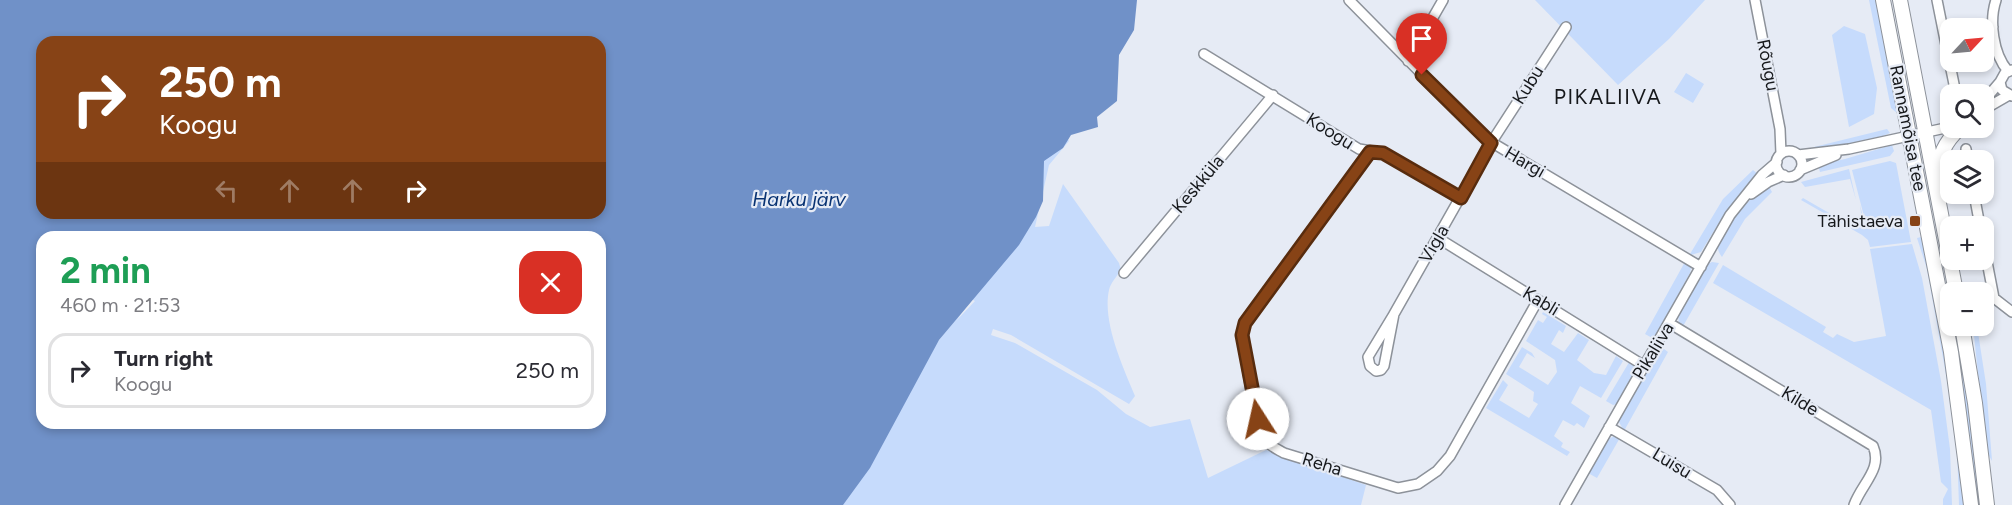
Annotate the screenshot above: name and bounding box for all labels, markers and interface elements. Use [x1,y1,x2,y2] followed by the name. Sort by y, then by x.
[1396,13,1447,75] pin
[1940,18,1994,72] north arrow
[1940,18,1994,336] map controls
[1405,22,1438,55] icon: arrive
[1752,37,1784,93] street label: Rõugu
[159,57,282,108] text: 250 m
[60,60,138,138] icon: right
[1508,62,1548,108] street label: Kubu
[1885,63,1931,193] street label: Rannamõisa tee
[1554,84,1662,109] district label: PIKALIIVA
[1940,84,1994,138] button: search
[159,108,237,141] text: Koogu
[1302,108,1358,154] street label: Koogu
[1501,142,1549,182] street label: Hargi
[1167,150,1229,218] street label: Keskküla
[1940,150,1994,204] button: layers
[210,174,243,207] icon: left
[273,174,306,207] icon: ahead
[336,174,369,207] icon: ahead
[399,174,432,207] icon: right
[752,187,847,211] water label: Harku järv
[1817,210,1903,232] place label: Tähistaeva
[1908,214,1922,228] marker: Tähistaeva
[1940,216,1994,270] button: +
[1414,221,1454,267] street label: Vigla
[60,249,151,292] text: 2 min
[519,251,582,314] button: close
[1519,282,1563,320] street label: Kabli
[1940,282,1994,336] button: −
[60,293,180,317] text: 460 m · 21:53
[1627,318,1679,384] street label: Pikaliiva
[114,345,213,372] text: Turn right
[63,354,96,387] icon: right
[516,357,579,384] text: 250 m
[114,372,172,396] text: Koogu
[1777,381,1823,421] street label: Kilde
[1226,387,1290,451] position arrow
[1648,443,1696,483] street label: Luisu
[1300,448,1344,480] street label: Reha

